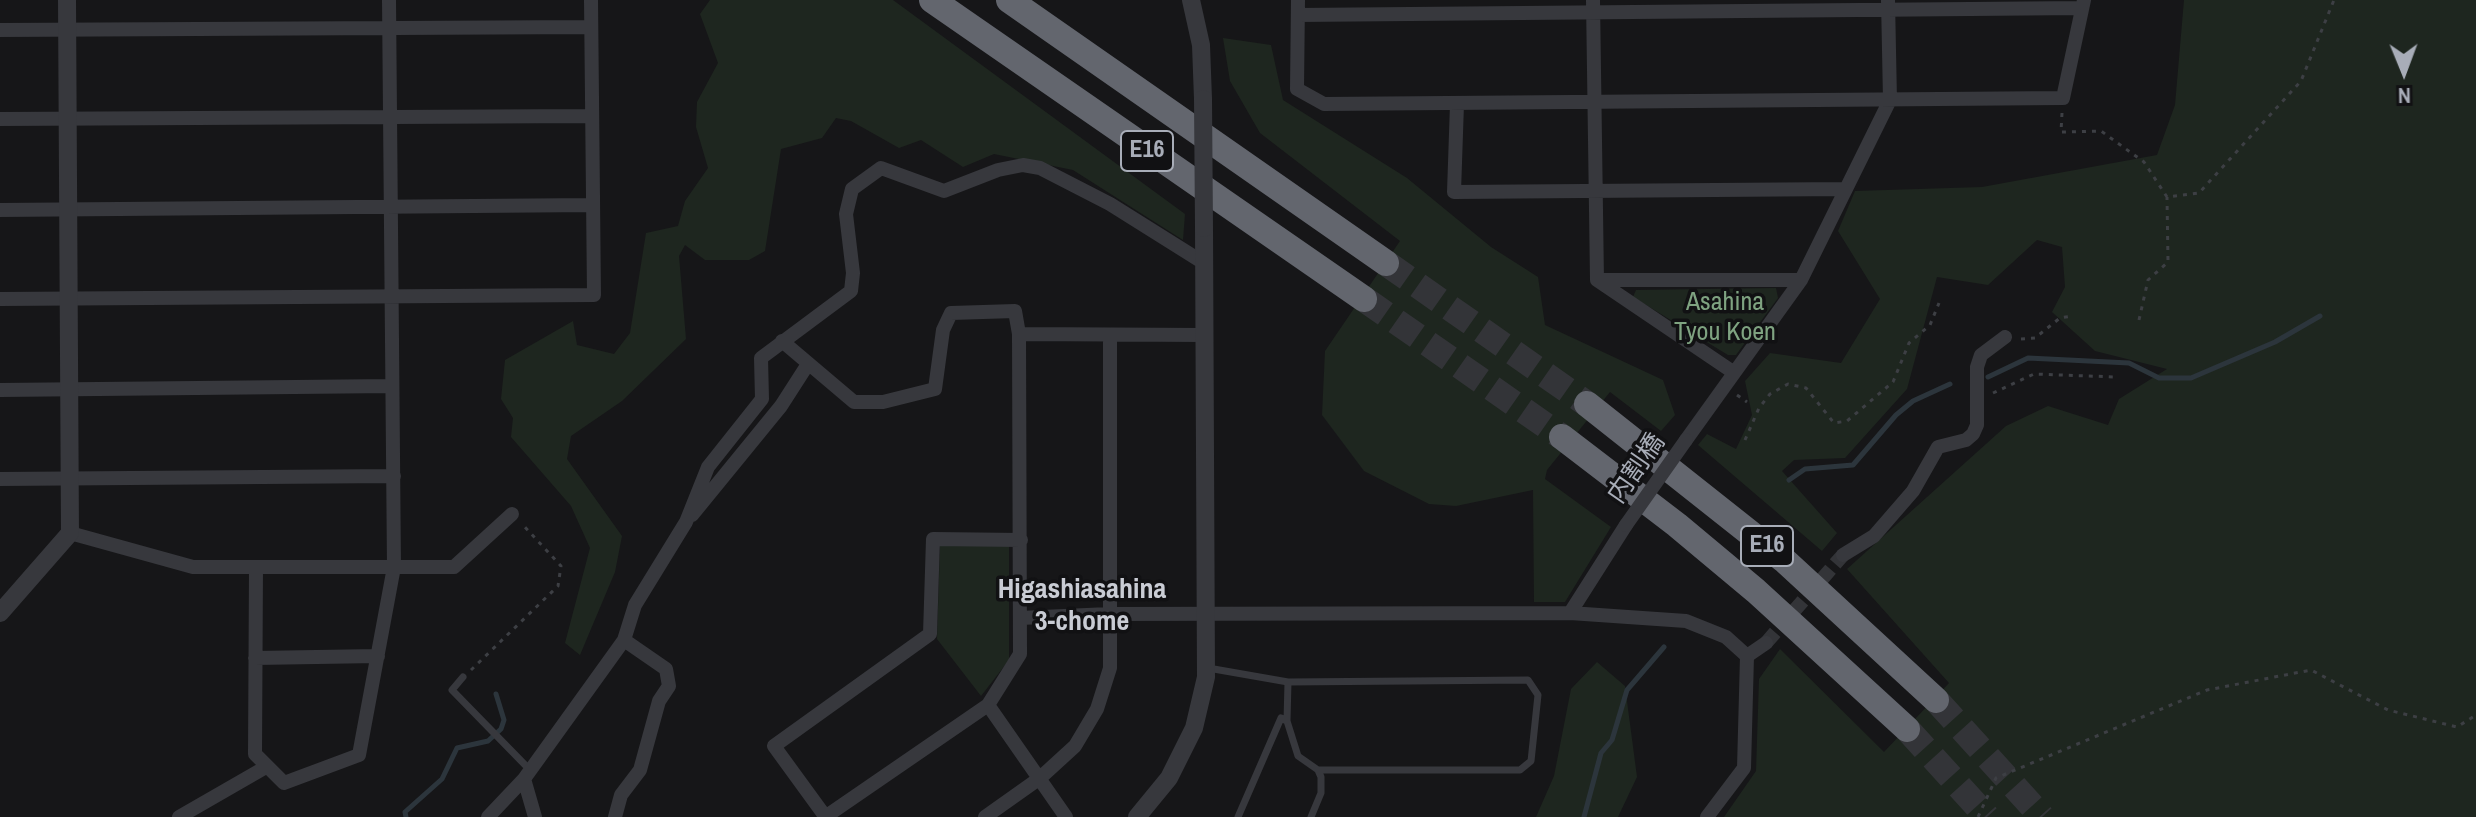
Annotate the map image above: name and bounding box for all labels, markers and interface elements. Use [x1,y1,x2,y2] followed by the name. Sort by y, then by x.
[2364,32,2444,112] north arrow
[2398,81,2411,111] text: N
[1121,131,1173,171] road number: E16
[1674,287,1776,348] park label: Asahina Tyou Koen
[1602,428,1672,510] street label: 内割橋
[1741,526,1793,566] road number: E16
[998,573,1166,639] district label: Higashiasahina 3-chome

